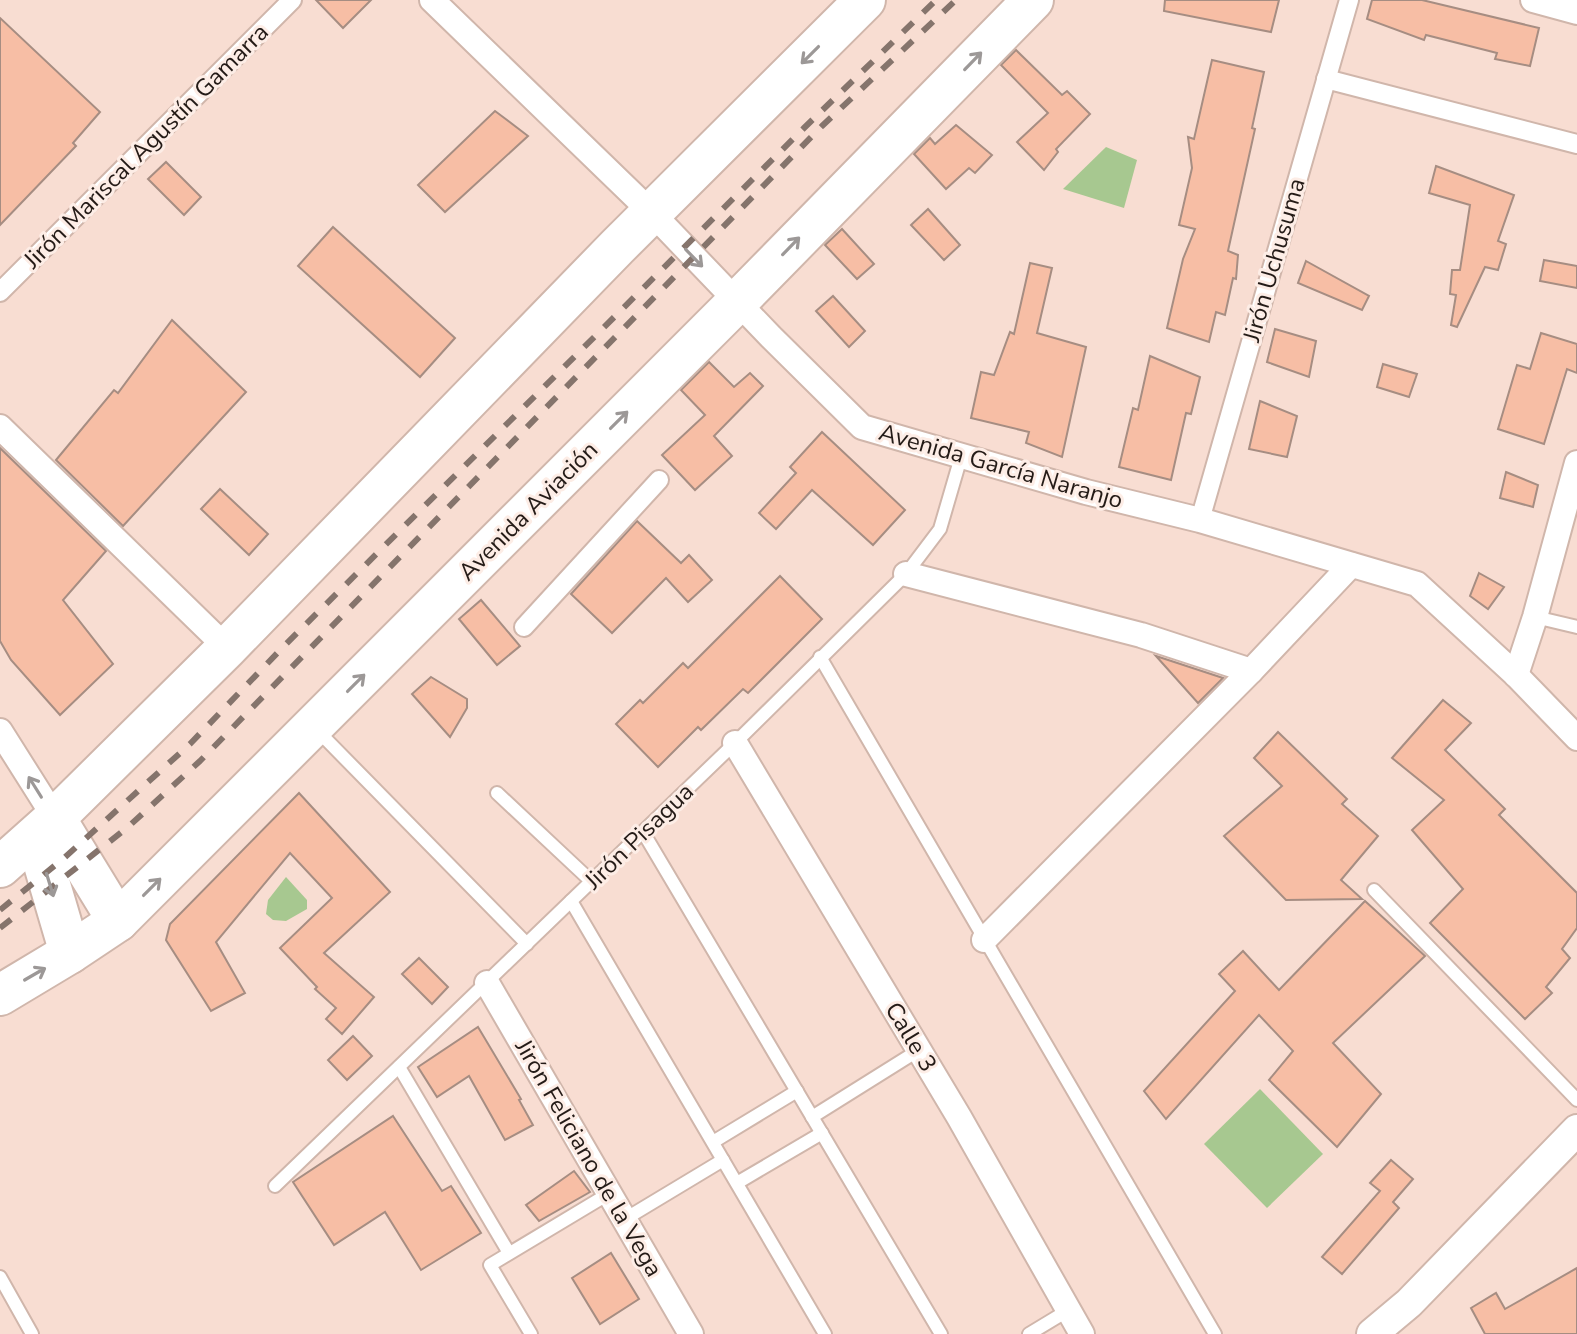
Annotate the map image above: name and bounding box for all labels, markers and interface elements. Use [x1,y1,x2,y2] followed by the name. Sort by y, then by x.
[16,17,275,276] street label: Jirón Mariscal Agustín Gamarra
[801,45,820,64] one-way arrow
[964,51,983,71] one-way arrow
[1235,174,1313,347] street label: Jirón Uchusuma
[781,237,800,256] one-way arrow
[684,247,703,267] one-way arrow
[609,411,628,430] one-way arrow
[875,416,1127,516] street label: Avenida García Naranjo
[451,434,605,588] street label: Avenida Aviación
[346,674,365,693] one-way arrow
[27,776,44,798] one-way arrow
[577,776,701,897] street label: Jirón Pisagua
[43,872,58,898] one-way arrow
[143,877,162,897] one-way arrow
[23,966,46,982] one-way arrow
[878,996,944,1078] street label: Calle 3
[507,1033,670,1283] street label: Jirón Feliciano de la Vega

